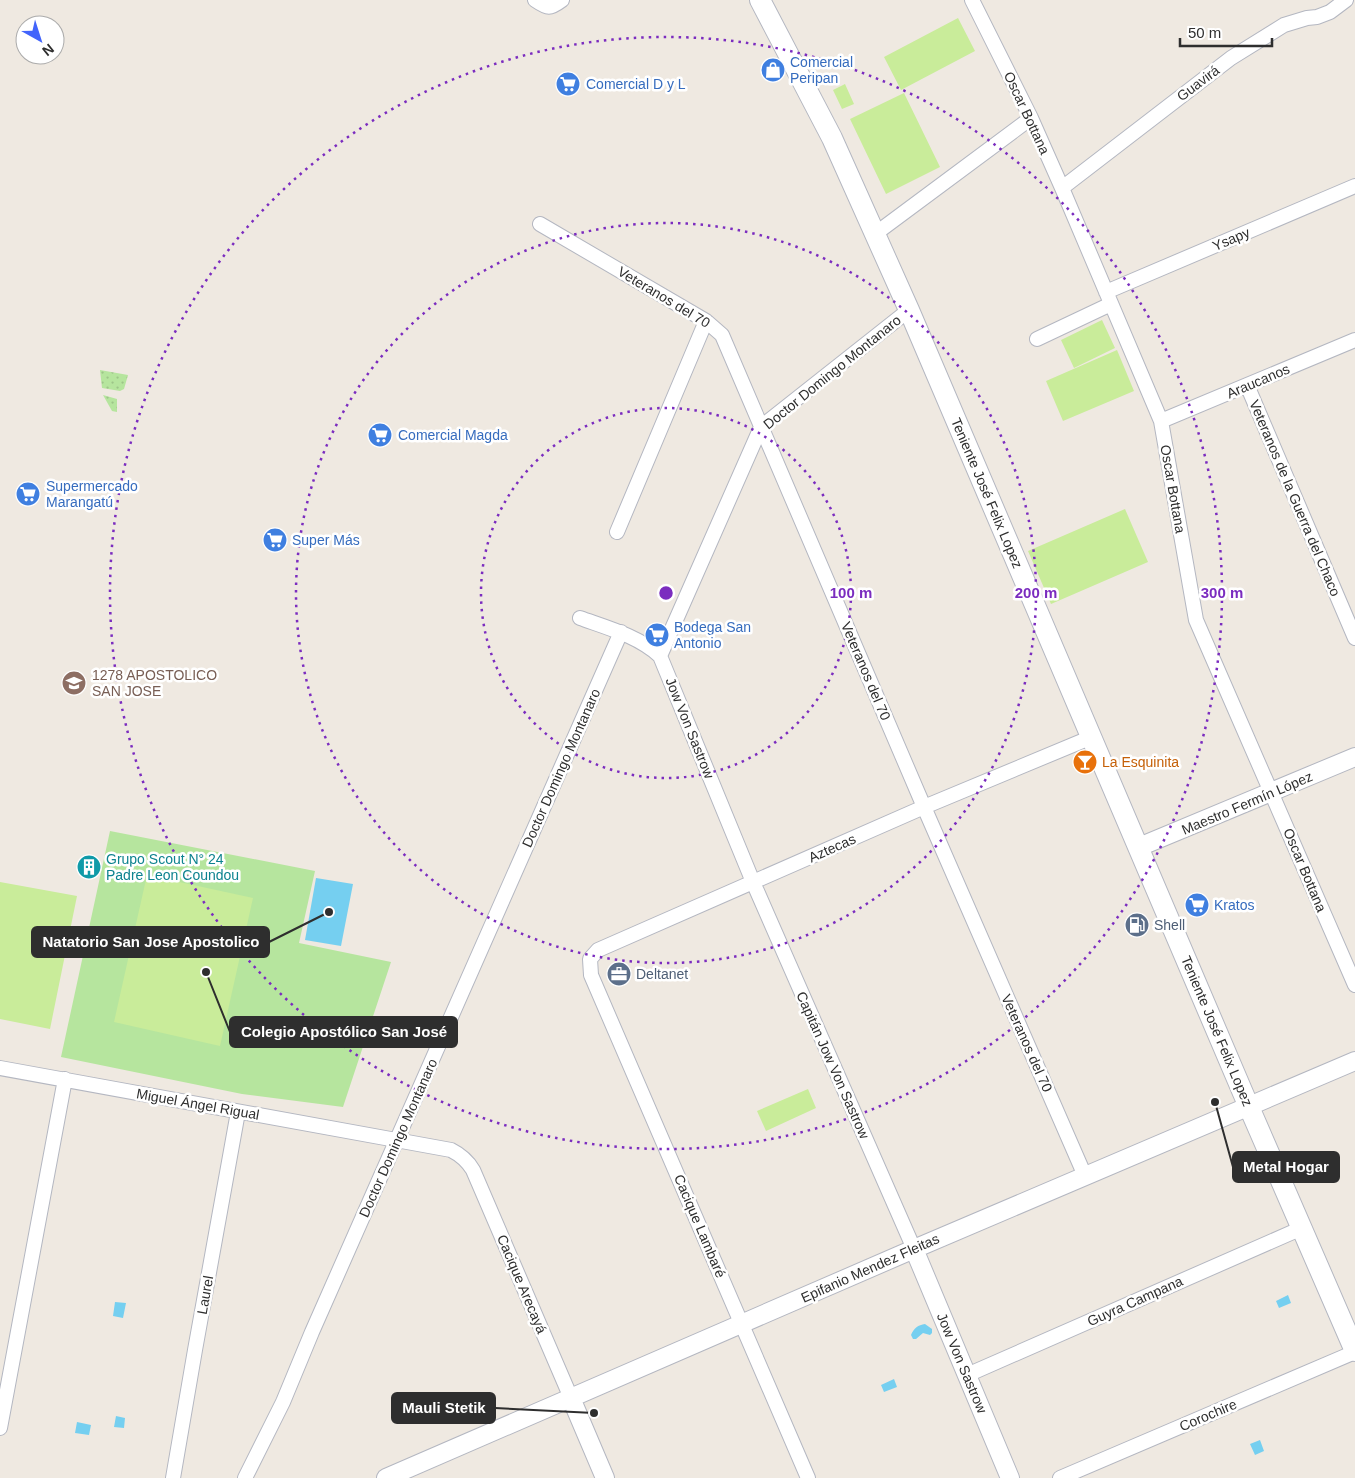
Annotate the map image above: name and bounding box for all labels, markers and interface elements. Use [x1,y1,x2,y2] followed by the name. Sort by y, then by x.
[15,15,65,65] north arrow
[1180,15,1272,47] scale bar
[1188,24,1221,41] text: 50 m
[39,41,57,60] text: N
[790,54,853,86] place label: Comercial Peripan
[760,57,786,83] shop icon: Comercial Peripan
[1174,62,1223,104] street label: Guavirá
[1001,69,1053,157] street label: Oscar Bottana
[555,71,581,97] supermarket icon: Comercial D y L
[586,76,686,92] place label: Comercial D y L
[1210,224,1252,254] street label: Ysapy
[615,263,713,331] street label: Veteranos del 70
[760,312,904,432] street label: Doctor Domingo Montanaro
[1224,361,1292,401] street label: Araucanos
[1246,397,1344,599] street label: Veteranos de la Guerra del Chaco
[948,415,1026,571] street label: Teniente José Felix Lopez
[367,422,393,448] supermarket icon: Comercial Magda
[398,427,508,443] place label: Comercial Magda
[1157,444,1189,535] street label: Oscar Bottana
[46,478,138,510] place label: Supermercado Marangatú
[15,481,41,507] supermarket icon: Supermercado Marangatú
[262,527,288,553] supermarket icon: Super Más
[292,532,360,548] place label: Super Más
[657,584,675,602] centre of rings
[830,584,872,601] text: 100 m
[1015,584,1057,601] text: 200 m
[1201,584,1243,601] text: 300 m
[674,619,751,651] place label: Bodega San Antonio
[838,620,894,723] street label: Veteranos del 70
[644,622,670,648] supermarket icon: Bodega San Antonio
[92,667,217,699] place label: 1278 APOSTOLICO SAN JOSE
[61,670,87,696] school or university icon: 1278 APOSTOLICO SAN JOSE
[662,675,718,782] street label: Jow Von Sastrow
[519,686,603,850] street label: Doctor Domingo Montanaro
[1072,749,1098,775] bar icon: La Esquinita
[1102,754,1179,770] place label: La Esquinita
[1179,768,1315,838] street label: Maestro Fermín López
[1280,826,1330,915] street label: Oscar Bottana
[806,831,858,865] street label: Aztecas
[106,851,239,883] place label: Grupo Scout N° 24 Padre Leon Coundou
[76,854,102,880] building icon: Grupo Scout N° 24 Padre Leon Coundou
[1184,892,1210,918] supermarket icon: Kratos
[1214,897,1254,913] place label: Kratos
[1124,912,1150,938] fuel station icon: Shell
[1154,917,1185,933] place label: Shell
[32,927,269,957] callout: Natatorio San Jose Apostolico
[43,933,259,950] text: Natatorio San Jose Apostolico
[1178,953,1256,1109] street label: Teniente José Felix Lopez
[606,961,632,987] office icon: Deltanet
[636,966,688,982] place label: Deltanet
[793,989,873,1142] street label: Capitán Jow Von Sastrow
[998,992,1056,1094] street label: Veteranos del 70
[230,1017,457,1047] callout: Colegio Apostólico San José
[241,1023,447,1040] text: Colegio Apostólico San José
[356,1056,440,1220] street label: Doctor Domingo Montanaro
[135,1085,261,1123] street label: Miguel Ángel Rigual
[1233,1152,1339,1182] callout: Metal Hogar
[1243,1158,1329,1175] text: Metal Hogar
[671,1172,729,1280] street label: Cacique Lambaré
[798,1230,942,1306] street label: Epifanio Mendez Fleitas
[494,1232,550,1336] street label: Cacique Arecayá
[1085,1273,1185,1329] street label: Guyra Campana
[194,1274,216,1316] street label: Laurel
[934,1310,991,1416] street label: Jow Von Sastrow
[392,1393,495,1423] callout: Mauli Stetik
[1177,1396,1239,1434] street label: Corochire
[402,1399,486,1416] text: Mauli Stetik

